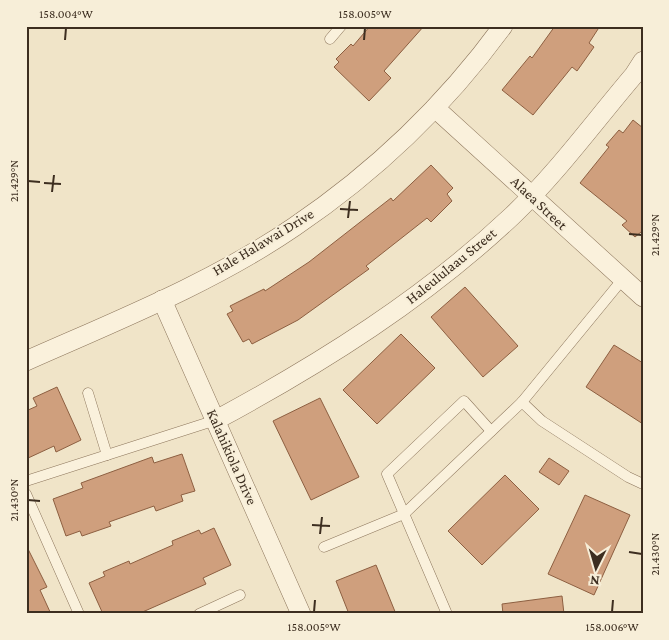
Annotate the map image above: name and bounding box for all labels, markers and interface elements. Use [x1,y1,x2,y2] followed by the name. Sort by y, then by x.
[39,7,93,21] text: 158.004°W
[339,7,391,21] text: 158.005°W
[7,160,21,202] text: 21.429°N
[508,173,571,234] street label: Alaea Street
[210,205,317,278] street label: Hale Halawai Drive
[648,214,662,256] text: 21.429°N
[403,224,500,307] street label: Haleululaau Street
[204,407,260,508] street label: Kalahikiola Drive
[7,479,21,521] text: 21.430°N
[648,533,662,575] text: 21.430°N
[572,542,622,592] north arrow
[589,573,600,589] text: N
[288,620,340,634] text: 158.005°W
[585,620,639,634] text: 158.006°W

